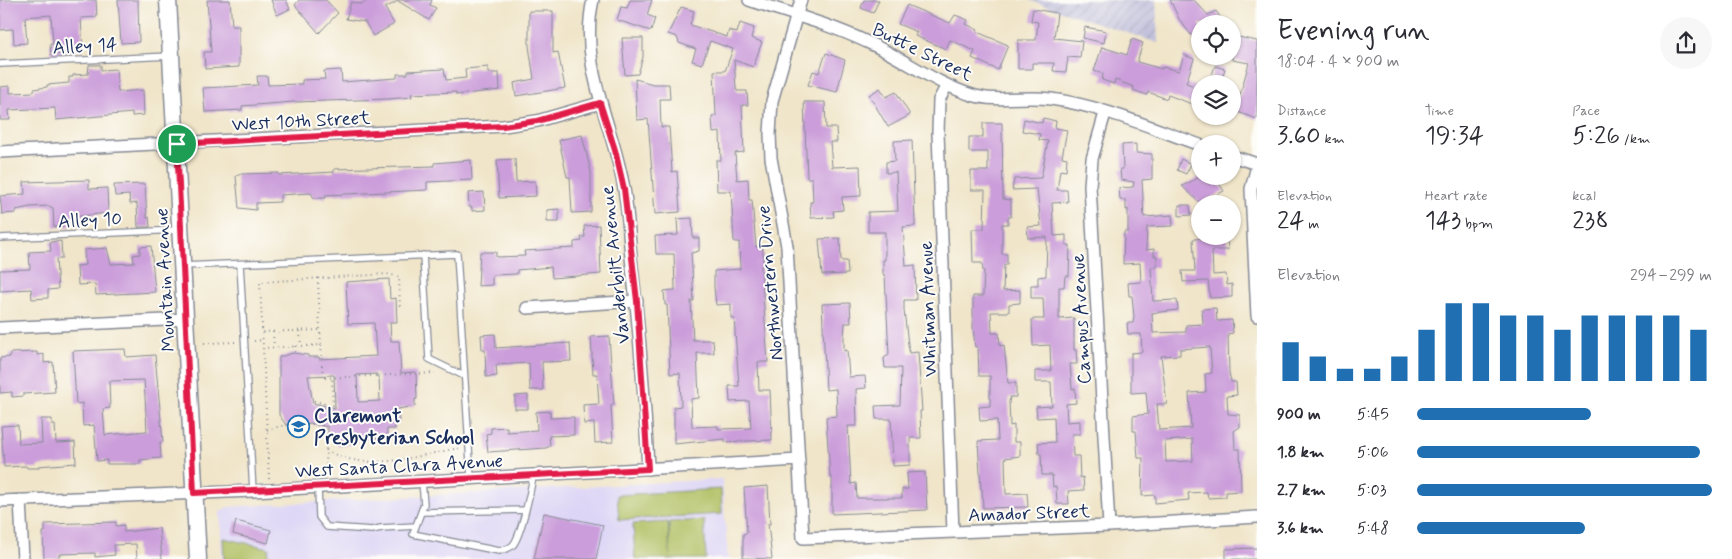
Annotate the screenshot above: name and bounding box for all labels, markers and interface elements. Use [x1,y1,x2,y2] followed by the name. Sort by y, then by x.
[1277,13,1430,50] text: Evening run
[1191,15,1241,245] map controls
[1191,15,1241,65] button: locate
[868,17,977,87] street label: Butte Street
[1660,17,1712,69] button: share
[52,32,118,61] street label: Alley 14
[1277,51,1400,72] text: 18:04 · 4 × 900 m
[1191,75,1241,125] button: layers
[1277,102,1326,120] text: Distance
[1425,102,1454,120] text: Time
[1572,102,1600,120] text: Pace
[231,105,371,138] street label: West 10th Street
[1277,120,1321,153] text: 3.60
[1425,120,1484,153] text: 19:34
[1572,120,1620,153] text: 5:26
[156,123,198,165] pin
[163,130,191,158] icon: arrive
[1321,130,1345,148] text: km
[1620,130,1650,148] text: /km
[1191,135,1241,185] button: +
[595,184,636,345] street label: Vanderbilt Avenue
[1277,187,1332,205] text: Elevation
[1425,187,1488,205] text: Heart rate
[1572,187,1596,205] text: kcal
[1191,195,1241,245] button: −
[751,204,790,362] street label: Northwestern Drive
[1277,205,1304,238] text: 24
[1425,205,1461,238] text: 143
[1572,205,1609,238] text: 238
[57,206,123,235] street label: Alley 10
[149,207,182,352] street label: Mountain Avenue
[1304,215,1319,233] text: m
[1461,215,1493,233] text: bpm
[914,241,943,377] street label: Whitman Avenue
[1066,253,1097,385] street label: Campus Avenue
[1277,265,1340,286] text: Elevation
[1630,265,1712,286] text: 294–299 m
[314,404,475,451] place label: Claremont Presbyterian School
[1277,404,1321,425] text: 900 m
[1357,404,1389,425] text: 5:45
[286,414,310,438] school or university icon: Claremont Presbyterian School
[1277,442,1324,463] text: 1.8 km
[1357,442,1389,463] text: 5:06
[294,449,504,484] street label: West Santa Clara Avenue
[1277,480,1326,501] text: 2.7 km
[1357,480,1387,501] text: 5:03
[968,499,1091,528] street label: Amador Street
[1277,518,1323,539] text: 3.6 km
[1357,518,1389,539] text: 5:48

